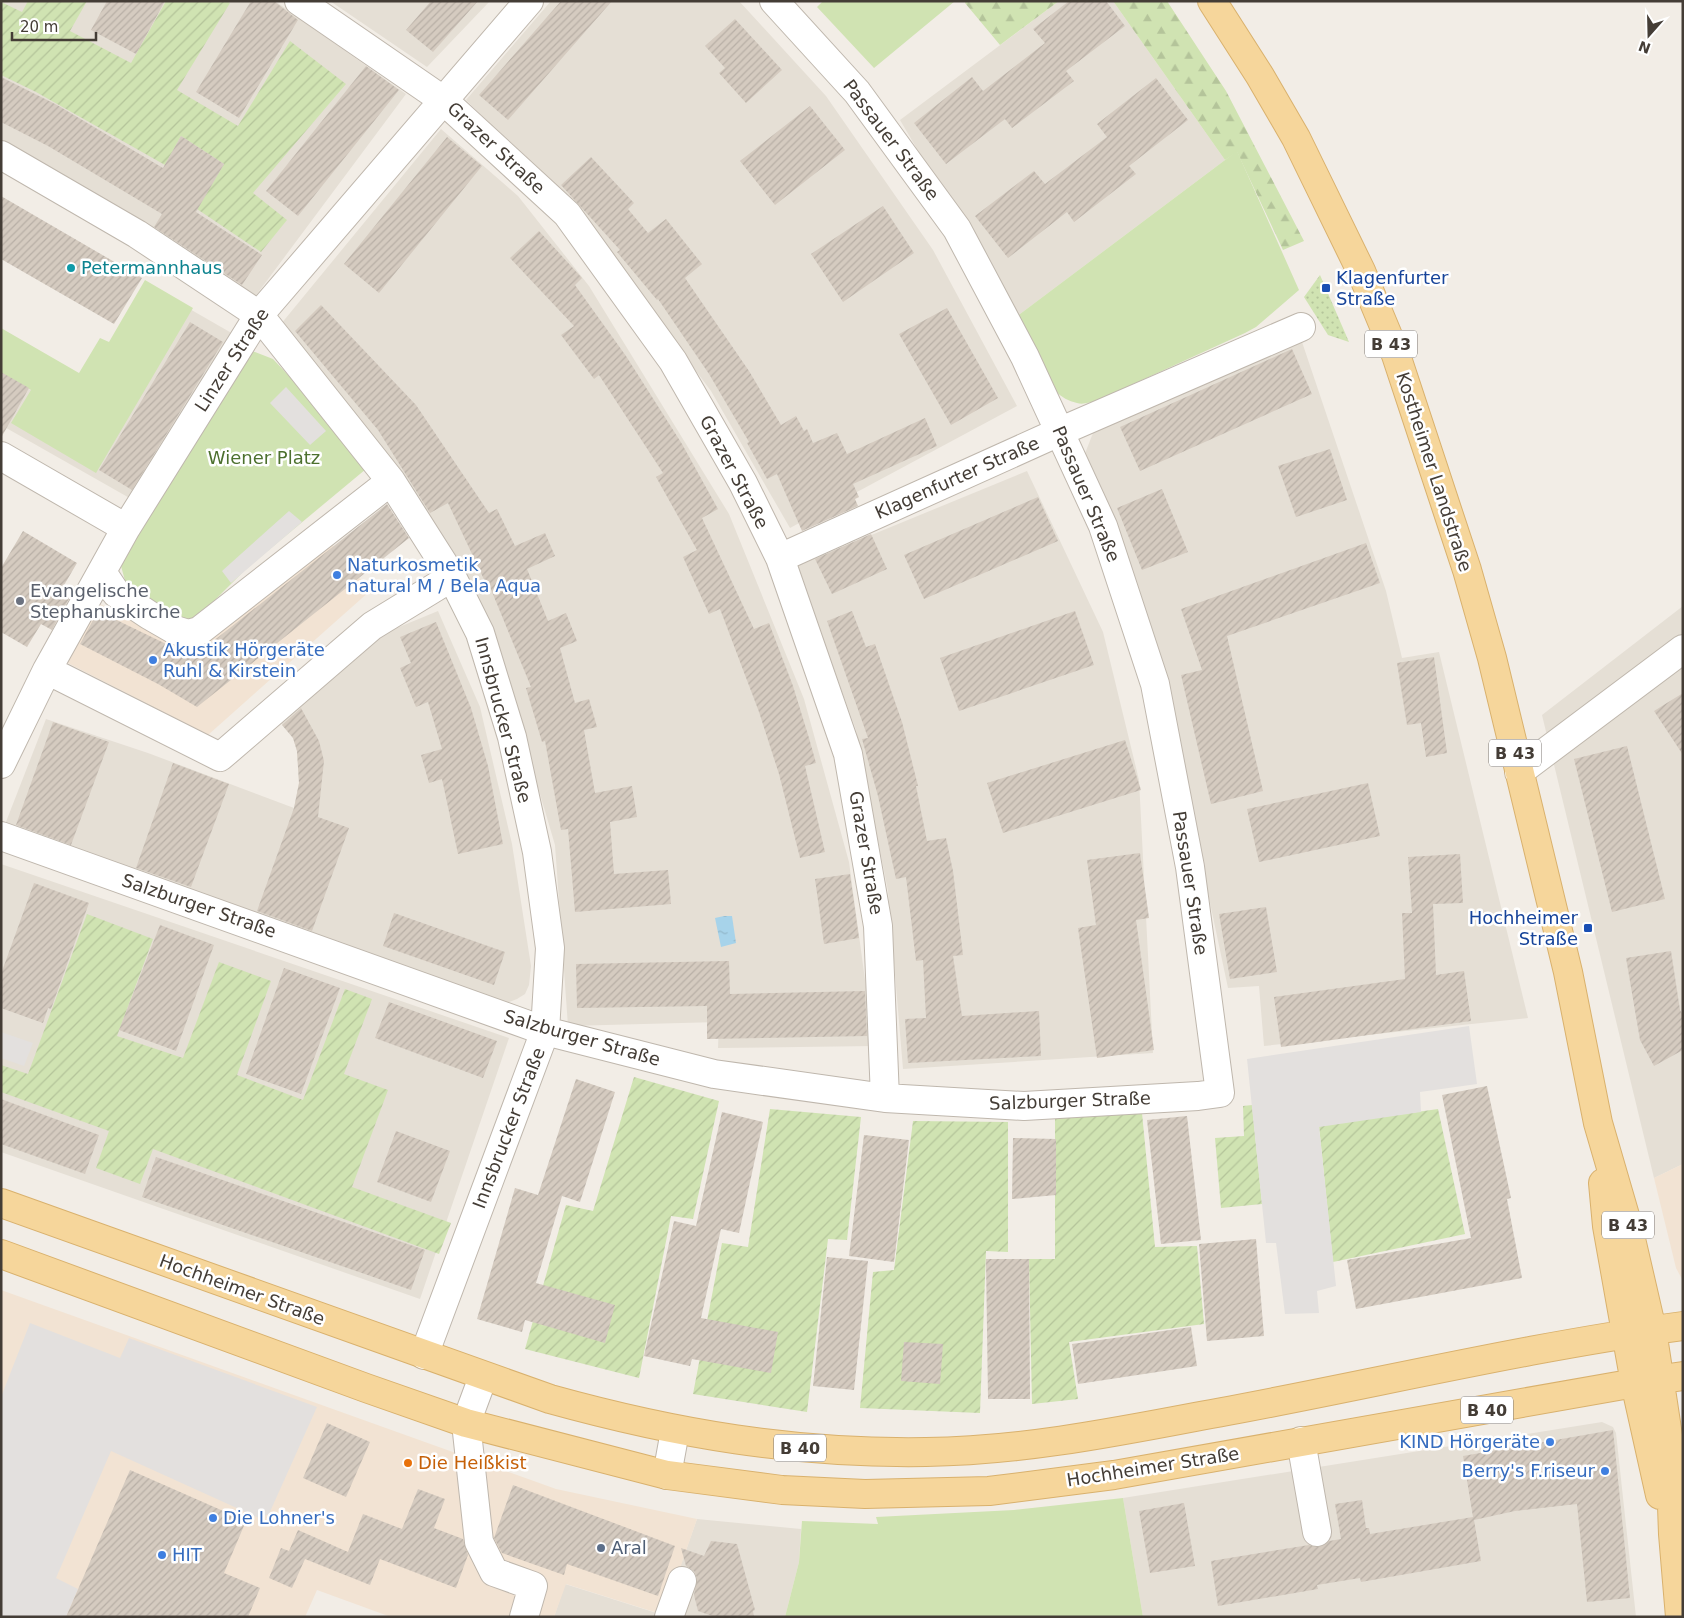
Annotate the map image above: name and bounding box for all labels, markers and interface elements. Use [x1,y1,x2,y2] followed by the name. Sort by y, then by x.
[12,10,96,42] scale bar
[1624,10,1674,60] north arrow
[20,18,58,36] text: 20 m
[1636,38,1653,57] text: N
[839,75,944,204] street label: Passauer Straße
[443,97,549,198] street label: Grazer Straße
[81,257,222,278] place label: Petermannhaus
[65,262,77,274] marker: Petermannhaus
[1336,267,1449,309] place label: Klagenfurter Straße
[1320,282,1332,294] marker: Klagenfurter Straße
[190,304,273,416] street label: Linzer Straße
[1365,330,1417,358] road number: B 43
[1392,369,1477,574] street label: Kostheimer Landstraße
[696,411,773,532] street label: Grazer Straße
[1048,423,1125,565] street label: Passauer Straße
[871,432,1042,523] street label: Klagenfurter Straße
[208,447,320,468] park label: Wiener Platz
[347,554,541,596] place label: Naturkosmetik natural M / Bela Aqua
[331,569,343,581] marker: Naturkosmetik natural M / Bela Aqua
[30,580,180,622] place label: Evangelische Stephanuskirche
[14,595,26,607] marker: Evangelische Stephanuskirche
[471,635,536,805] street label: Innsbrucker Straße
[163,639,325,681] place label: Akustik Hörgeräte Ruhl & Kirstein
[147,654,159,666] marker: Akustik Hörgeräte Ruhl & Kirstein
[1489,740,1541,766] road number: B 43
[845,789,888,916] street label: Grazer Straße
[1169,809,1212,957] street label: Passauer Straße
[119,869,279,942] street label: Salzburger Straße
[1469,907,1579,949] place label: Hochheimer Straße
[1582,922,1594,934] marker: Hochheimer Straße
[501,1005,663,1070] street label: Salzburger Straße
[468,1044,549,1211] street label: Innsbrucker Straße
[989,1087,1151,1114] street label: Salzburger Straße
[1602,1212,1654,1238] road number: B 43
[157,1250,328,1329] street label: Hochheimer Straße
[1461,1396,1513,1424] road number: B 40
[1399,1431,1540,1452] place label: KIND Hörgeräte
[774,1435,826,1462] road number: B 40
[1544,1436,1556,1448] marker: KIND Hörgeräte
[1065,1442,1241,1491] street label: Hochheimer Straße
[418,1452,526,1473] place label: Die Heißkist
[402,1457,414,1469] marker: Die Heißkist
[1462,1460,1596,1481] place label: Berry's F.riseur
[1599,1465,1611,1477] marker: Berry's F.riseur
[223,1507,335,1528] place label: Die Lohner's
[207,1512,219,1524] marker: Die Lohner's
[611,1537,647,1558] place label: Aral
[595,1542,607,1554] marker: Aral
[172,1544,203,1565] place label: HIT
[156,1549,168,1561] marker: HIT

